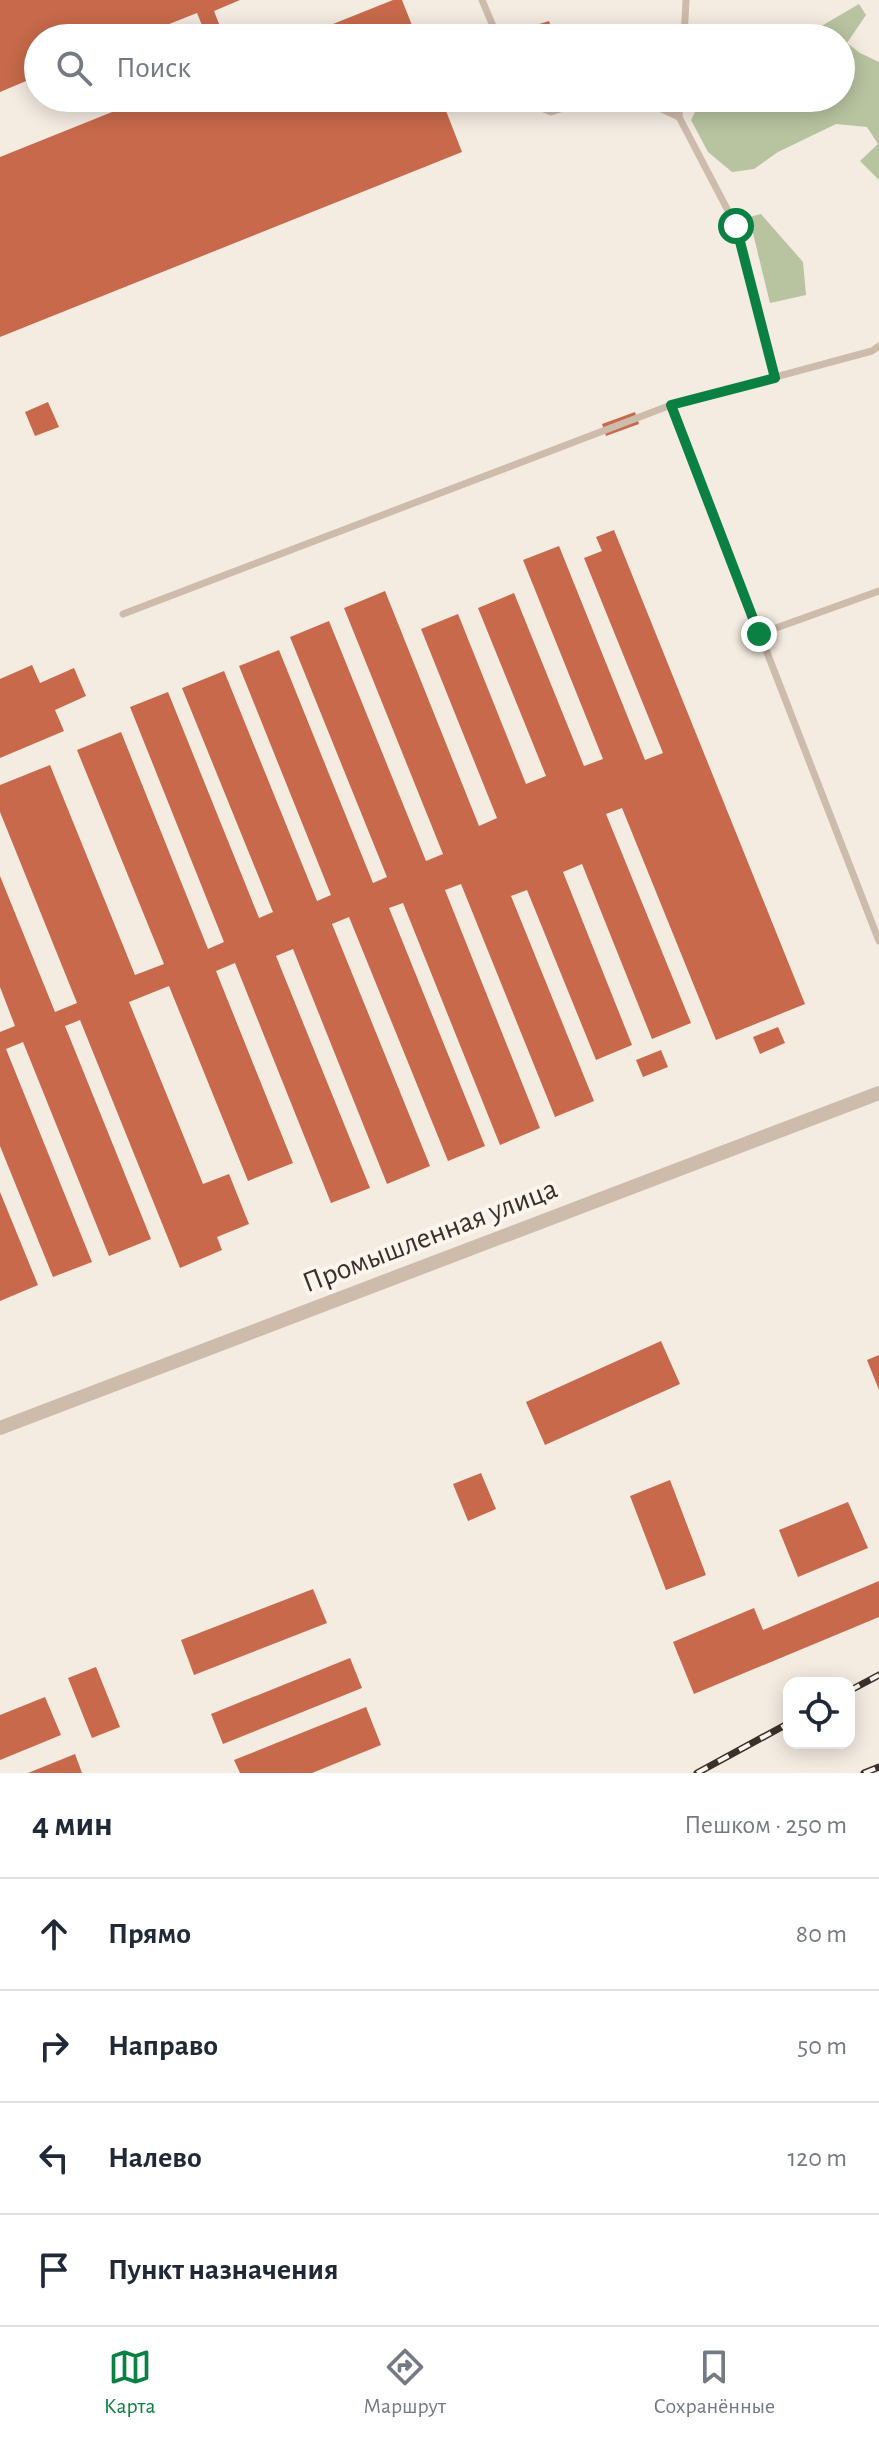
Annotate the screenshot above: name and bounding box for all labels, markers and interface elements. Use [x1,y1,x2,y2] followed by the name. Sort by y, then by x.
[24,24,855,112] search box
[52,46,96,90] icon: search
[116,53,191,83] text: Поиск
[718,208,754,244] route start
[741,616,777,652] route end
[298,1174,562,1298] street label: Промышленная улица
[783,1677,855,1749] map controls
[783,1677,855,1749] button: locate
[32,1808,113,1842] text: 4 мин
[684,1812,847,1838] text: Пешком · 250 m
[32,1912,76,1956] icon: ahead
[108,1919,191,1949] text: Прямо
[796,1921,847,1947] text: 80 m
[32,2024,76,2068] icon: right
[108,2031,218,2061] text: Направо
[797,2033,847,2059] text: 50 m
[32,2136,76,2180] icon: left
[108,2143,202,2173] text: Налево
[787,2145,847,2171] text: 120 m
[32,2248,76,2292] icon: arrive
[108,2255,339,2285] text: Пункт назначения
[104,2345,155,2419] tab: Карта
[363,2345,446,2419] tab: Маршрут
[654,2345,775,2419] tab: Сохранённые

